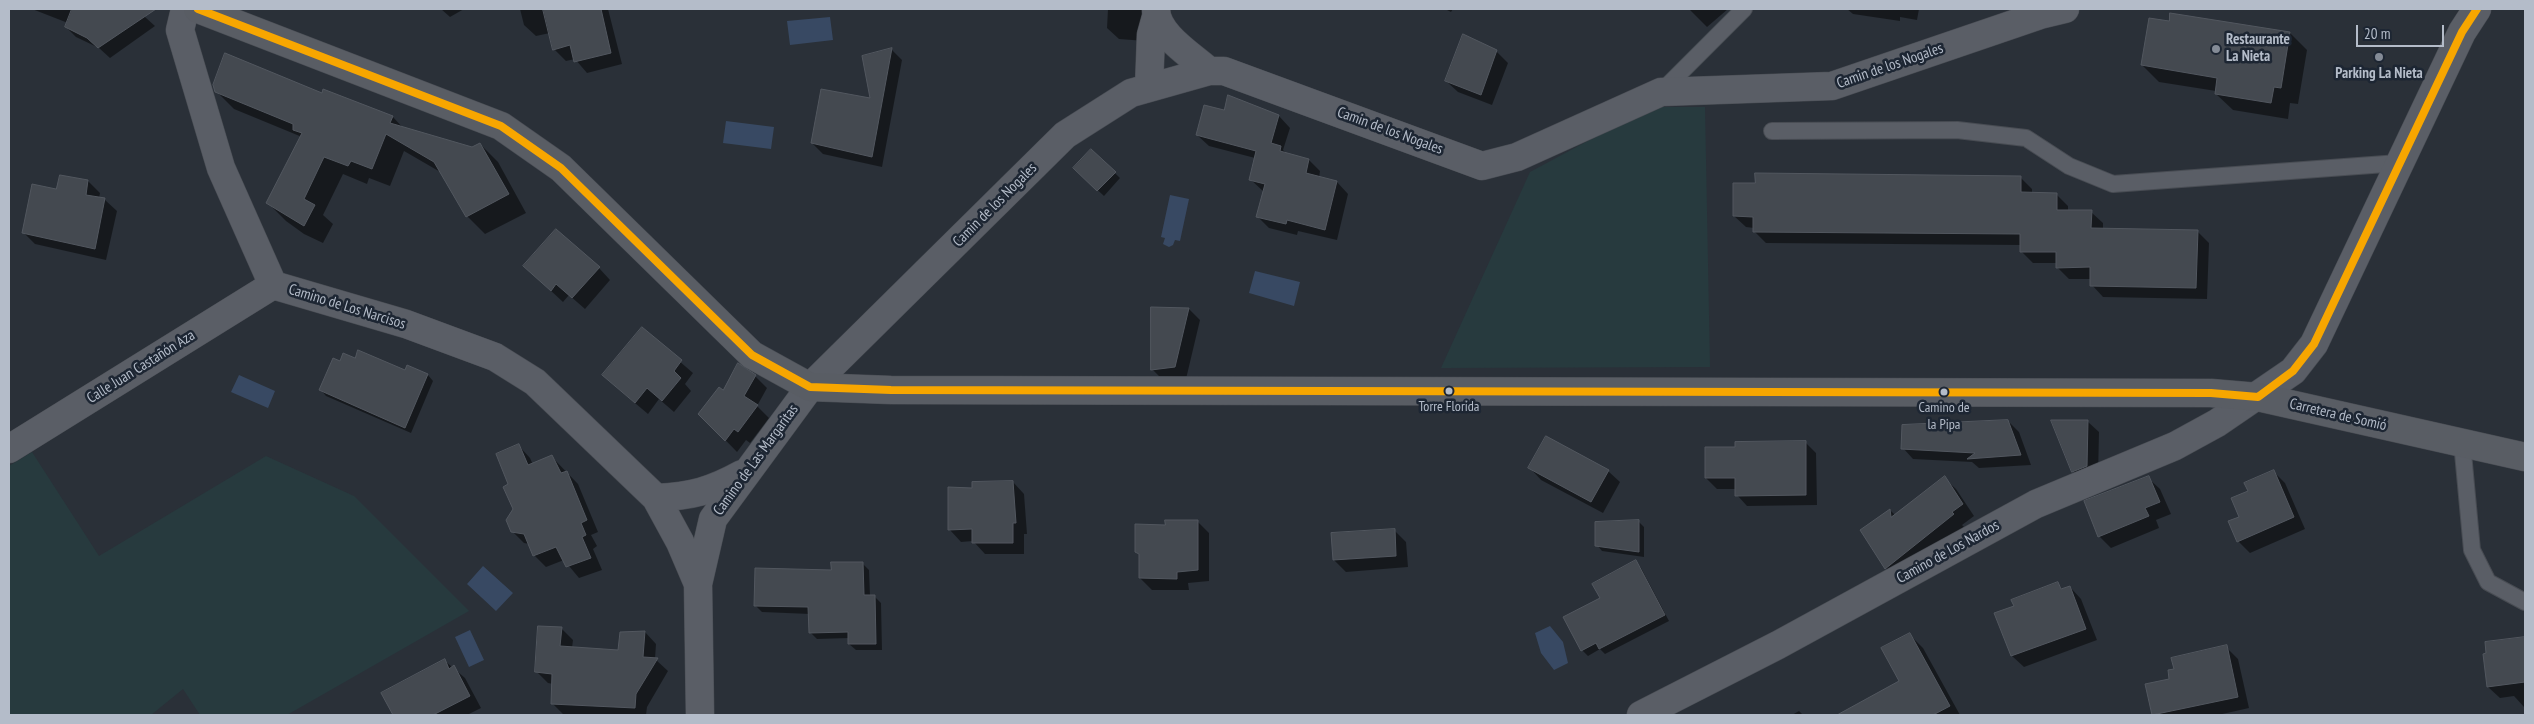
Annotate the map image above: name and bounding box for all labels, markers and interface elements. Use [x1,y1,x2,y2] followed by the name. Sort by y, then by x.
[2359,15,2446,47] scale bar
[2364,24,2390,43] text: 20 m
[2226,31,2290,66] place label: Restaurante La Nieta
[1834,39,1946,93] street label: Camin de los Nogales
[2210,43,2222,55] marker: Restaurante La Nieta
[2373,51,2385,63] marker: Parking La Nieta
[2335,65,2423,83] place label: Parking La Nieta
[1335,104,1445,158] street label: Camin de los Nogales
[949,159,1041,251] street label: Camin de los Nogales
[286,281,408,333] street label: Camino de Los Narcisos
[84,327,198,407] street label: Calle Juan Castañón Aza
[1444,386,1454,396] marker: Torre Florida
[1939,387,1949,397] marker: Camino de la Pipa
[2288,395,2388,435] street label: Carretera de Somió
[1419,399,1479,415] place label: Torre Florida
[1919,400,1969,432] place label: Camino de la Pipa
[710,401,802,519] street label: Camino de Las Margaritas
[1894,516,2002,588] street label: Camino de Los Nardos

